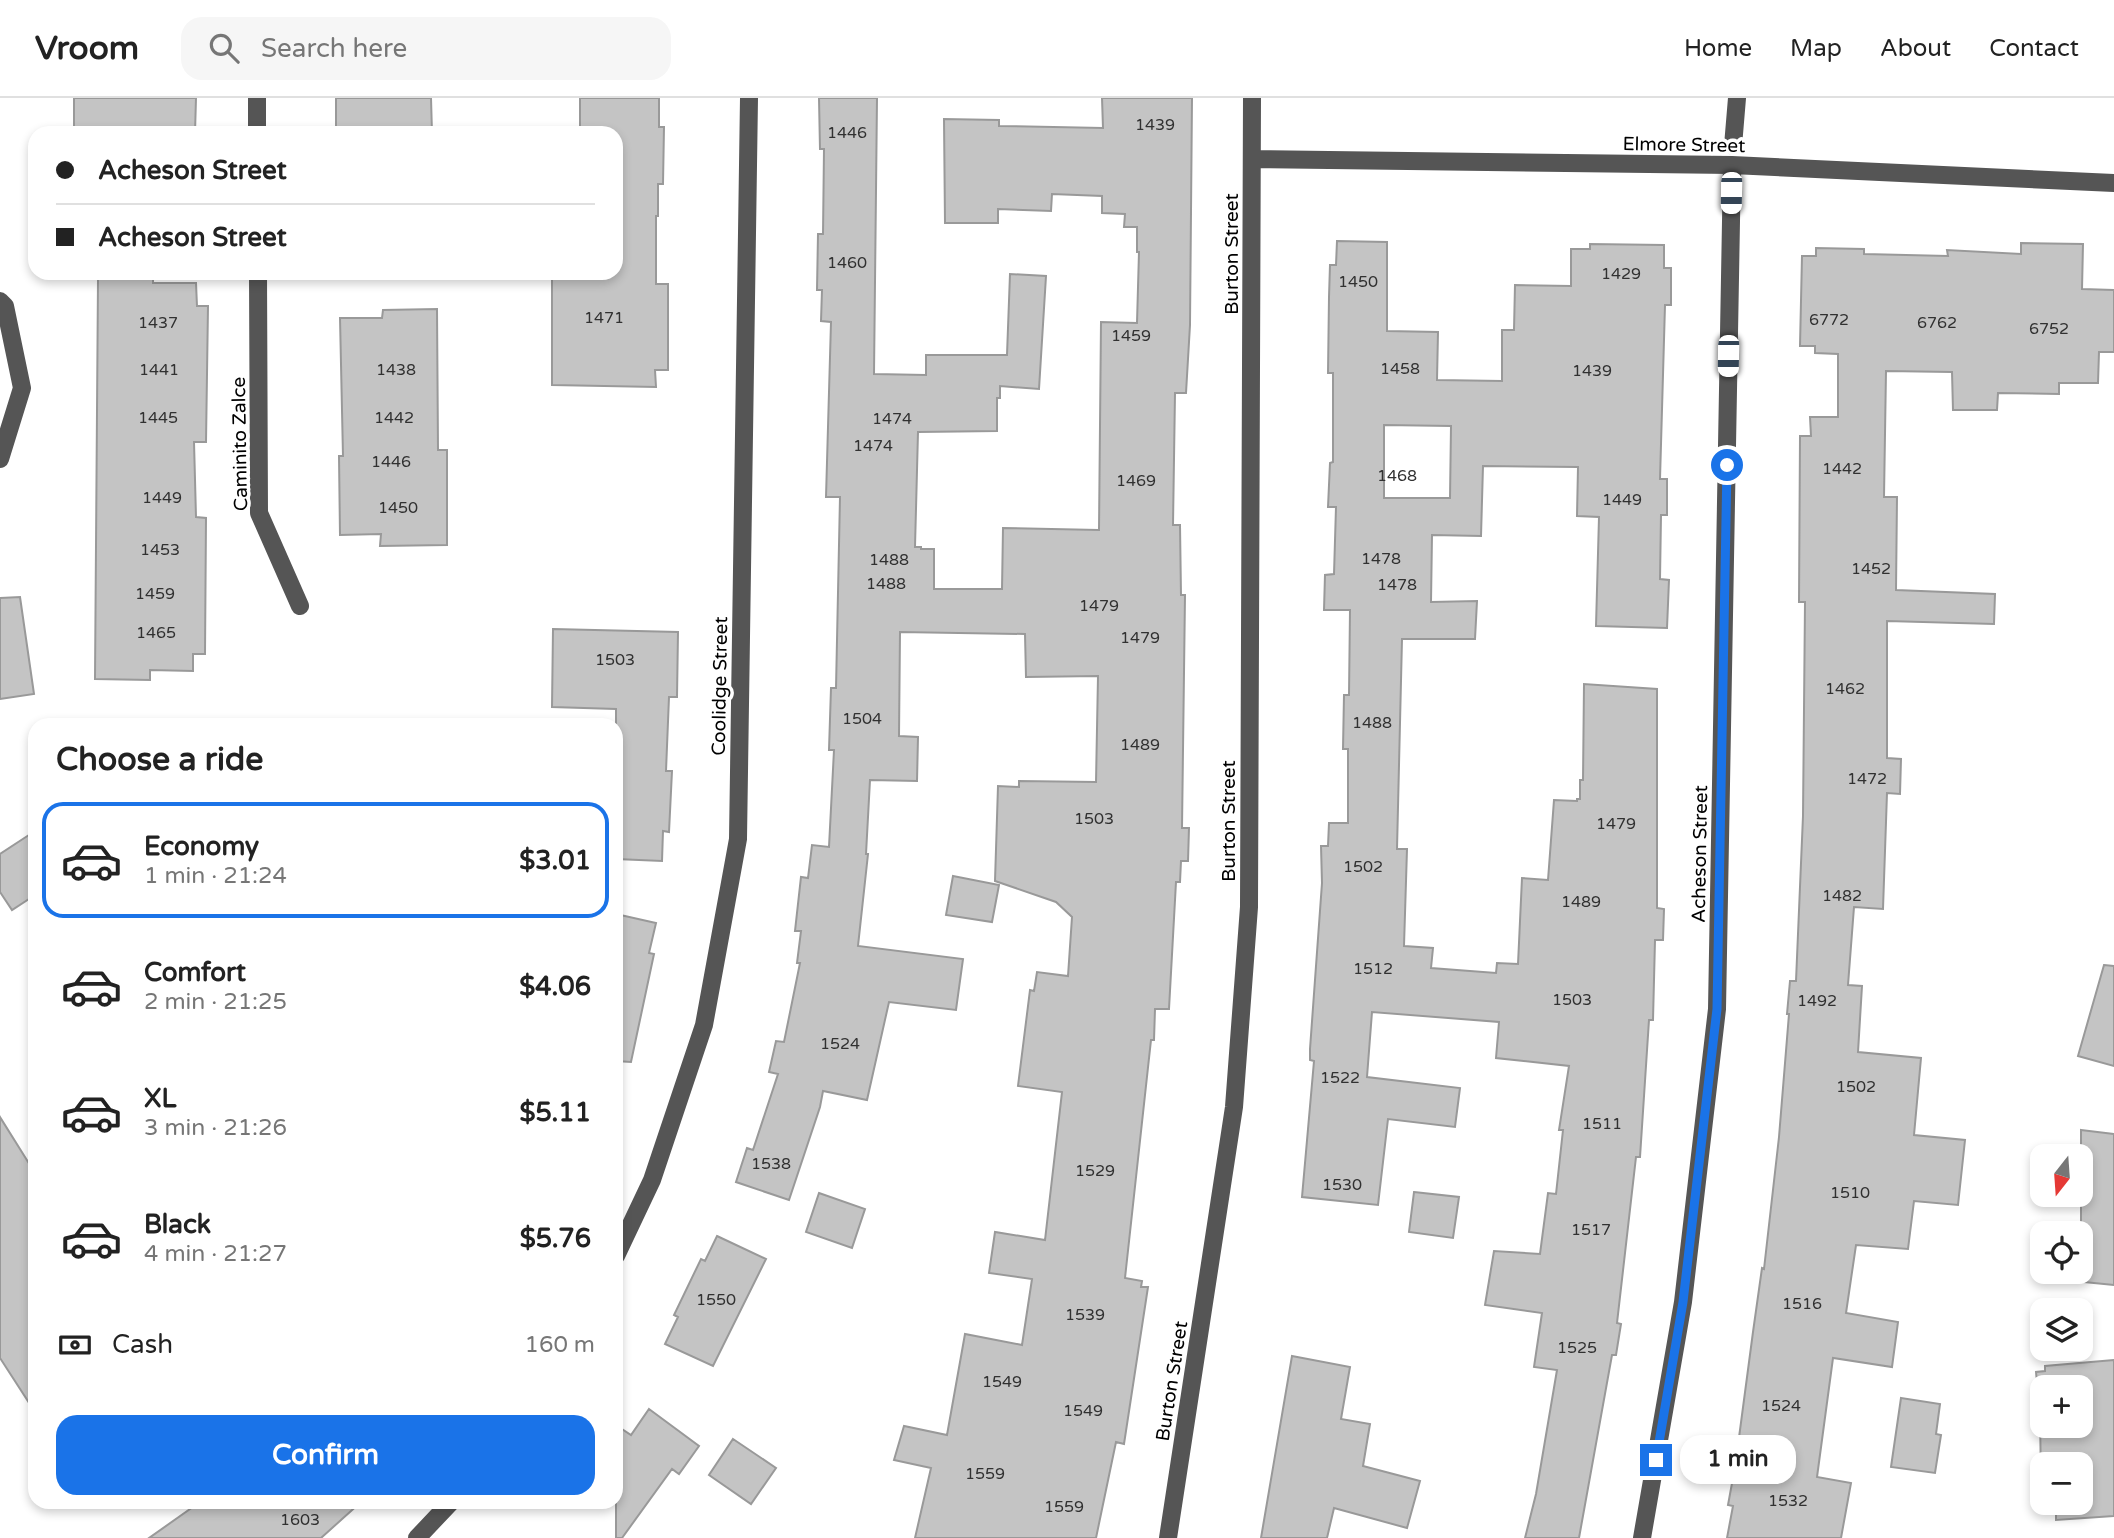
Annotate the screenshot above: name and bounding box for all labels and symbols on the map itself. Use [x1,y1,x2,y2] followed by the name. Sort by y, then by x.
[1135,115,1175,135] house number: 1439
[827,123,867,143] house number: 1446
[1622,133,1746,157] street label: Elmore Street
[1721,172,1742,214] car
[1221,193,1243,315] street label: Burton Street
[827,253,867,273] house number: 1460
[1601,264,1641,284] house number: 1429
[1338,272,1378,292] house number: 1450
[584,308,624,328] house number: 1471
[1809,310,1849,330] house number: 6772
[138,313,178,333] house number: 1437
[1917,313,1957,333] house number: 6762
[2029,319,2069,339] house number: 6752
[1111,326,1151,346] house number: 1459
[1718,335,1739,377] car
[1380,359,1420,379] house number: 1458
[139,360,179,380] house number: 1441
[376,360,416,380] house number: 1438
[1572,361,1612,381] house number: 1439
[228,377,252,511] street label: Caminito Zalce
[138,408,178,428] house number: 1445
[374,408,414,428] house number: 1442
[872,409,912,429] house number: 1474
[853,436,893,456] house number: 1474
[1711,449,1743,481] route start
[371,452,411,472] house number: 1446
[1822,459,1862,479] house number: 1442
[1377,466,1417,486] house number: 1468
[1116,471,1156,491] house number: 1469
[142,488,182,508] house number: 1449
[1602,490,1642,510] house number: 1449
[378,498,418,518] house number: 1450
[140,540,180,560] house number: 1453
[1361,549,1401,569] house number: 1478
[869,550,909,570] house number: 1488
[1851,559,1891,579] house number: 1452
[866,574,906,594] house number: 1488
[1377,575,1417,595] house number: 1478
[135,584,175,604] house number: 1459
[1079,596,1119,616] house number: 1479
[708,616,732,756] street label: Coolidge Street
[136,623,176,643] house number: 1465
[1120,628,1160,648] house number: 1479
[595,650,635,670] house number: 1503
[1825,679,1865,699] house number: 1462
[842,709,882,729] house number: 1504
[1352,713,1392,733] house number: 1488
[1120,735,1160,755] house number: 1489
[1218,760,1240,882] street label: Burton Street
[1847,769,1887,789] house number: 1472
[1688,785,1712,923] street label: Acheson Street
[1074,809,1114,829] house number: 1503
[1596,814,1636,834] house number: 1479
[1343,857,1383,877] house number: 1502
[1822,886,1862,906] house number: 1482
[1561,892,1601,912] house number: 1489
[1353,959,1393,979] house number: 1512
[1552,990,1592,1010] house number: 1503
[1797,991,1837,1011] house number: 1492
[820,1034,860,1054] house number: 1524
[1320,1068,1360,1088] house number: 1522
[1836,1077,1876,1097] house number: 1502
[1582,1114,1622,1134] house number: 1511
[2030,1144,2093,1208] north arrow
[751,1154,791,1174] house number: 1538
[1075,1161,1115,1181] house number: 1529
[1322,1175,1362,1195] house number: 1530
[1830,1183,1870,1203] house number: 1510
[1571,1220,1611,1240] house number: 1517
[696,1290,736,1310] house number: 1550
[1782,1294,1822,1314] house number: 1516
[1065,1305,1105,1325] house number: 1539
[1152,1319,1192,1443] street label: Burton Street
[1557,1338,1597,1358] house number: 1525
[982,1372,1022,1392] house number: 1549
[1761,1396,1801,1416] house number: 1524
[1063,1401,1103,1421] house number: 1549
[1680,1436,1796,1484] callout: 1 min
[1640,1444,1672,1476] route end
[965,1464,1005,1484] house number: 1559
[1768,1491,1808,1511] house number: 1532
[1044,1497,1084,1517] house number: 1559
[280,1510,320,1530] house number: 1603

